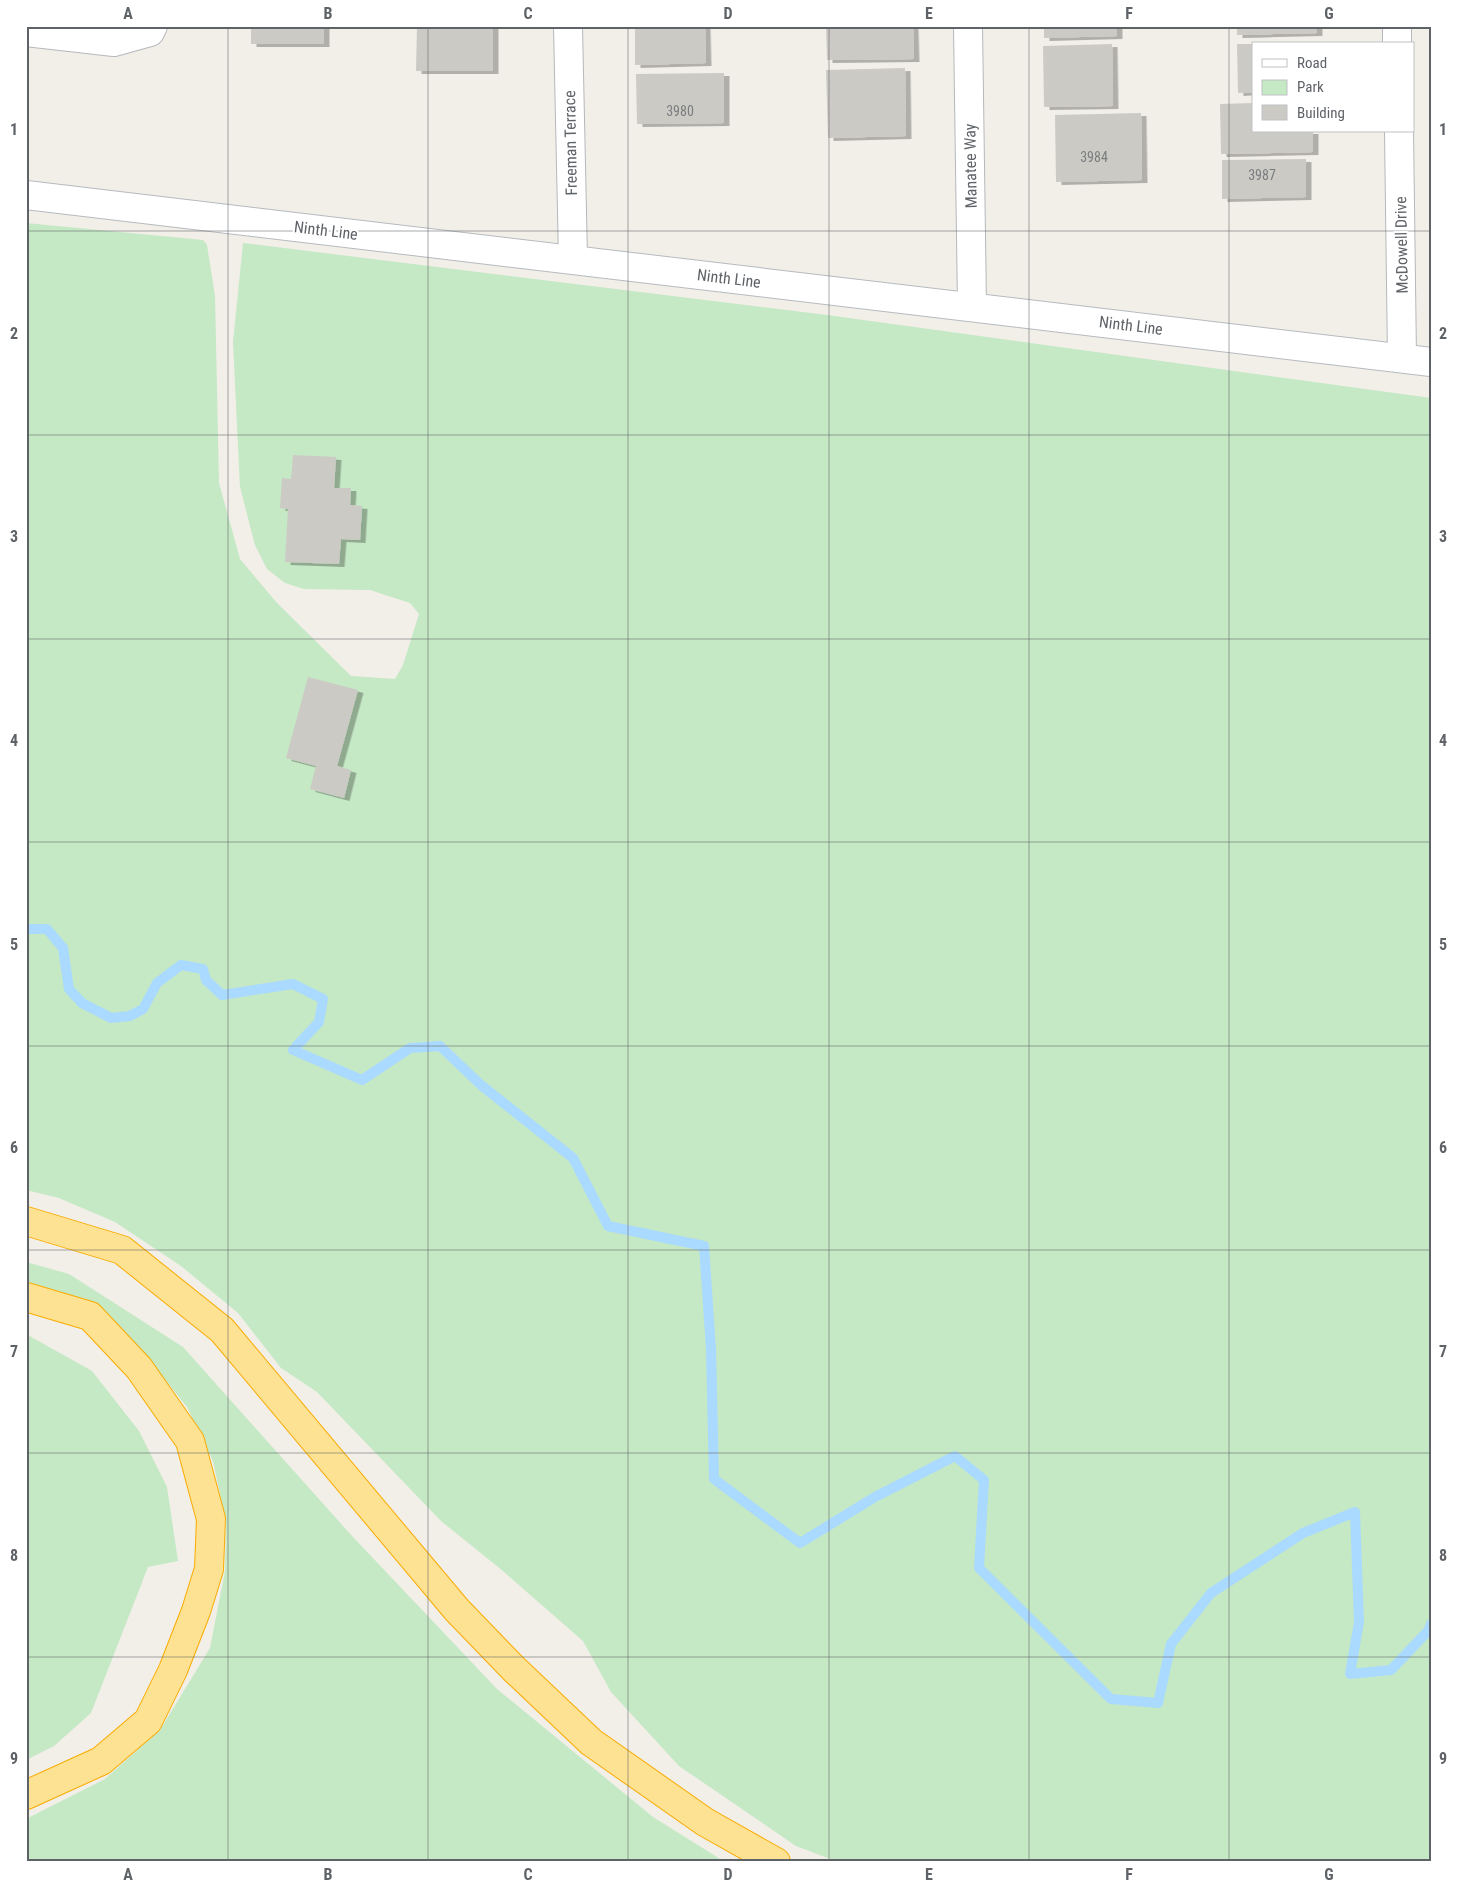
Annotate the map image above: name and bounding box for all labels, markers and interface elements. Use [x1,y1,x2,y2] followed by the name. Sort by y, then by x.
[123,4,133,23] text: A
[324,4,333,23] text: B
[523,4,533,23] text: C
[723,4,733,23] text: D
[925,4,933,23] text: E
[1125,4,1133,23] text: F
[1324,4,1334,23] text: G
[1252,42,1414,132] legend
[1297,54,1327,72] text: Road
[1297,78,1324,96] text: Park
[560,90,581,196] street label: Freeman Terrace
[666,103,694,119] house number: 3980
[1297,104,1345,122] text: Building
[10,120,18,139] text: 1
[1439,120,1447,139] text: 1
[960,123,981,209] street label: Manatee Way
[1080,149,1108,165] house number: 3984
[1248,167,1276,183] house number: 3987
[1391,196,1412,294] street label: McDowell Drive
[293,217,359,244] street label: Ninth Line
[696,265,762,292] street label: Ninth Line
[1098,312,1164,339] street label: Ninth Line
[10,324,18,343] text: 2
[1439,324,1447,343] text: 2
[10,527,18,546] text: 3
[1439,527,1447,546] text: 3
[10,731,18,750] text: 4
[1439,731,1447,750] text: 4
[10,935,18,954] text: 5
[1439,935,1447,954] text: 5
[10,1138,18,1157] text: 6
[1439,1138,1447,1157] text: 6
[10,1342,18,1361] text: 7
[1439,1342,1447,1361] text: 7
[10,1546,18,1565] text: 8
[1439,1546,1447,1565] text: 8
[10,1749,18,1768] text: 9
[1439,1749,1447,1768] text: 9
[123,1865,133,1884] text: A
[324,1865,333,1884] text: B
[523,1865,533,1884] text: C
[723,1865,733,1884] text: D
[925,1865,933,1884] text: E
[1125,1865,1133,1884] text: F
[1324,1865,1334,1884] text: G

